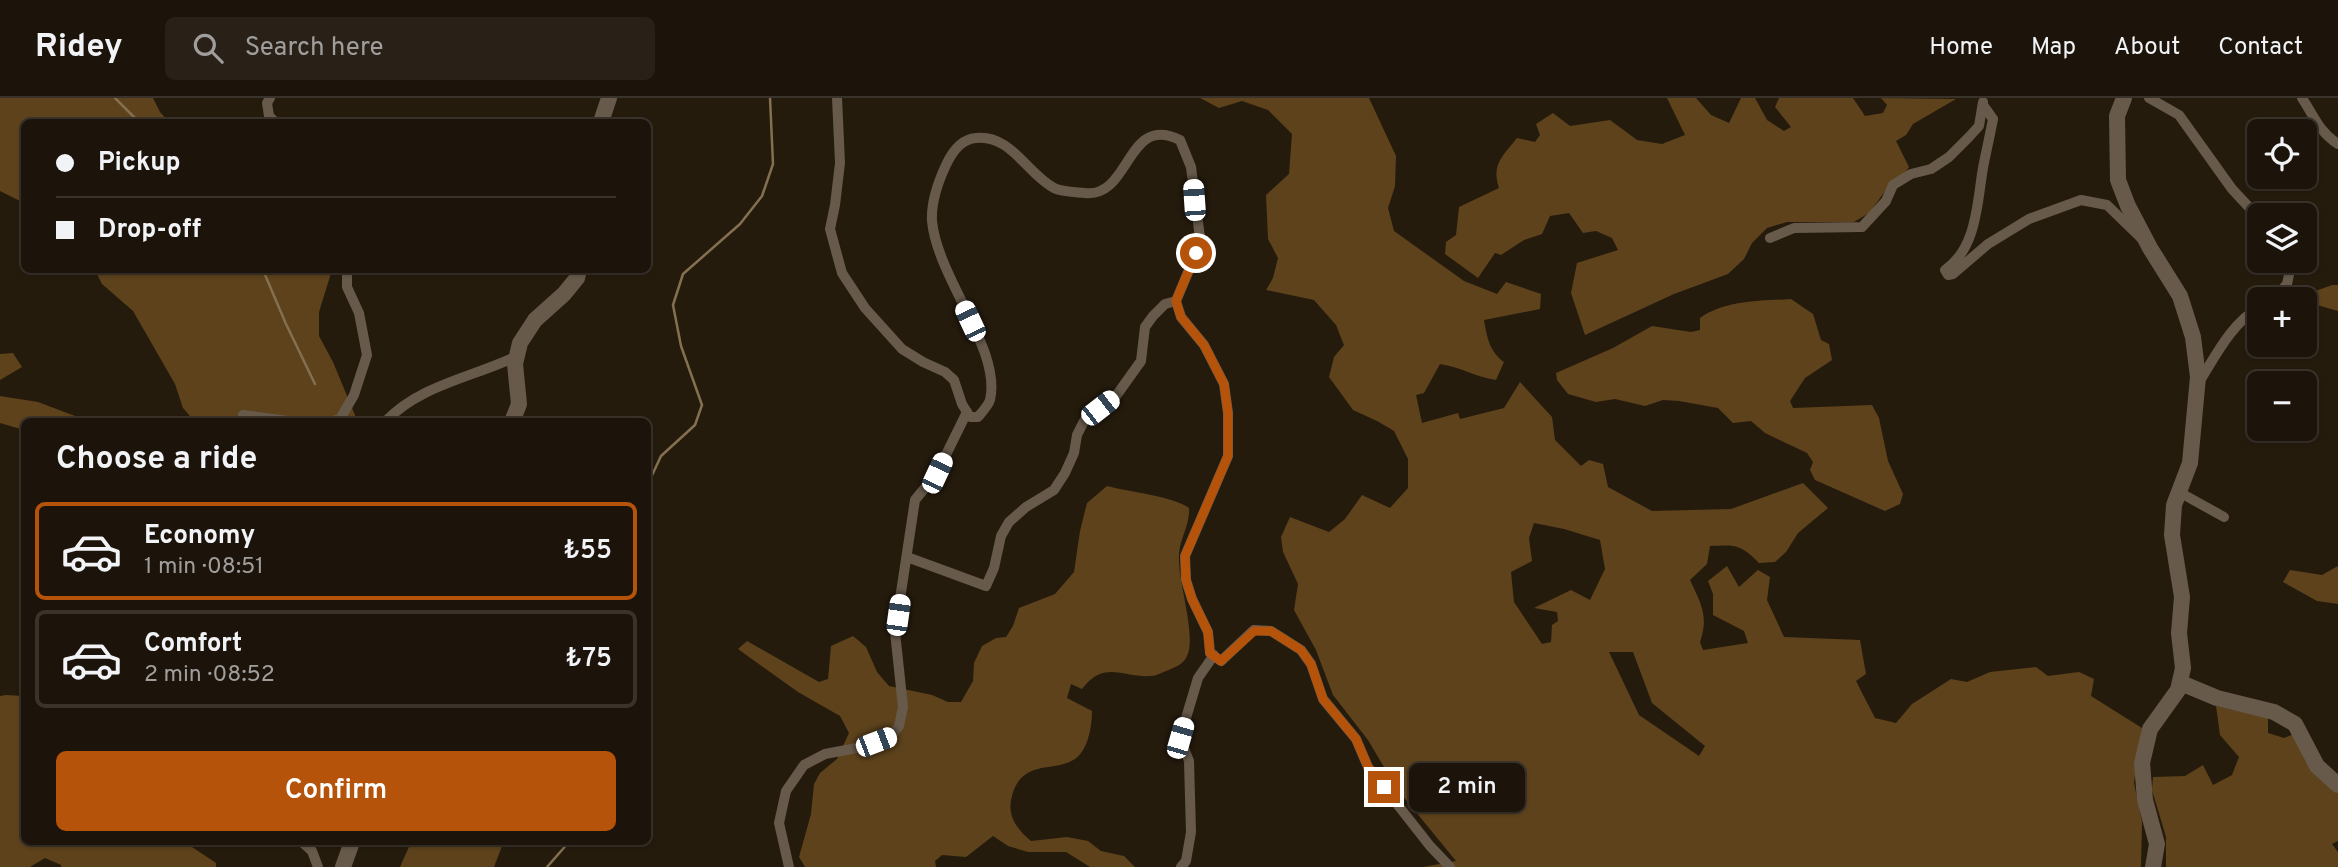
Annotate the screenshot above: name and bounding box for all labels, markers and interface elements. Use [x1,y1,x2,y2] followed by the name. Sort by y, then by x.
[165,17,655,80] search box
[35,27,123,69] text: Ridey
[189,29,227,67] icon: search
[245,32,384,65] text: Search here
[1929,33,1993,63] text: Home
[2031,33,2076,63] text: Map
[2114,33,2180,63] text: About
[2218,33,2303,63] text: Contact
[2247,119,2317,441] map controls
[2247,119,2317,189] button: locate
[98,147,181,180] text: Pickup
[1183,178,1206,222] car
[2247,203,2317,273] button: layers
[98,214,201,247] text: Drop-off
[1180,237,1212,269] route start
[2247,287,2317,357] button: +
[952,298,989,344] car
[2247,371,2317,441] button: −
[1077,387,1124,429] car
[56,440,257,480] text: Choose a ride
[919,450,956,496] car
[60,520,123,583] icon: car
[144,520,255,553] text: Economy
[563,535,612,568] text: ₺55
[144,553,264,582] text: 1 min · 08:51
[885,593,912,637] car
[60,628,123,691] icon: car
[144,628,242,661] text: Comfort
[565,643,612,676] text: ₺75
[144,661,275,690] text: 2 min · 08:52
[1165,715,1196,761] car
[853,725,900,759] car
[56,751,616,831] button: Confirm
[1408,762,1524,812] callout: 2 min
[1368,771,1400,803] route end
[1437,773,1497,802] text: 2 min

